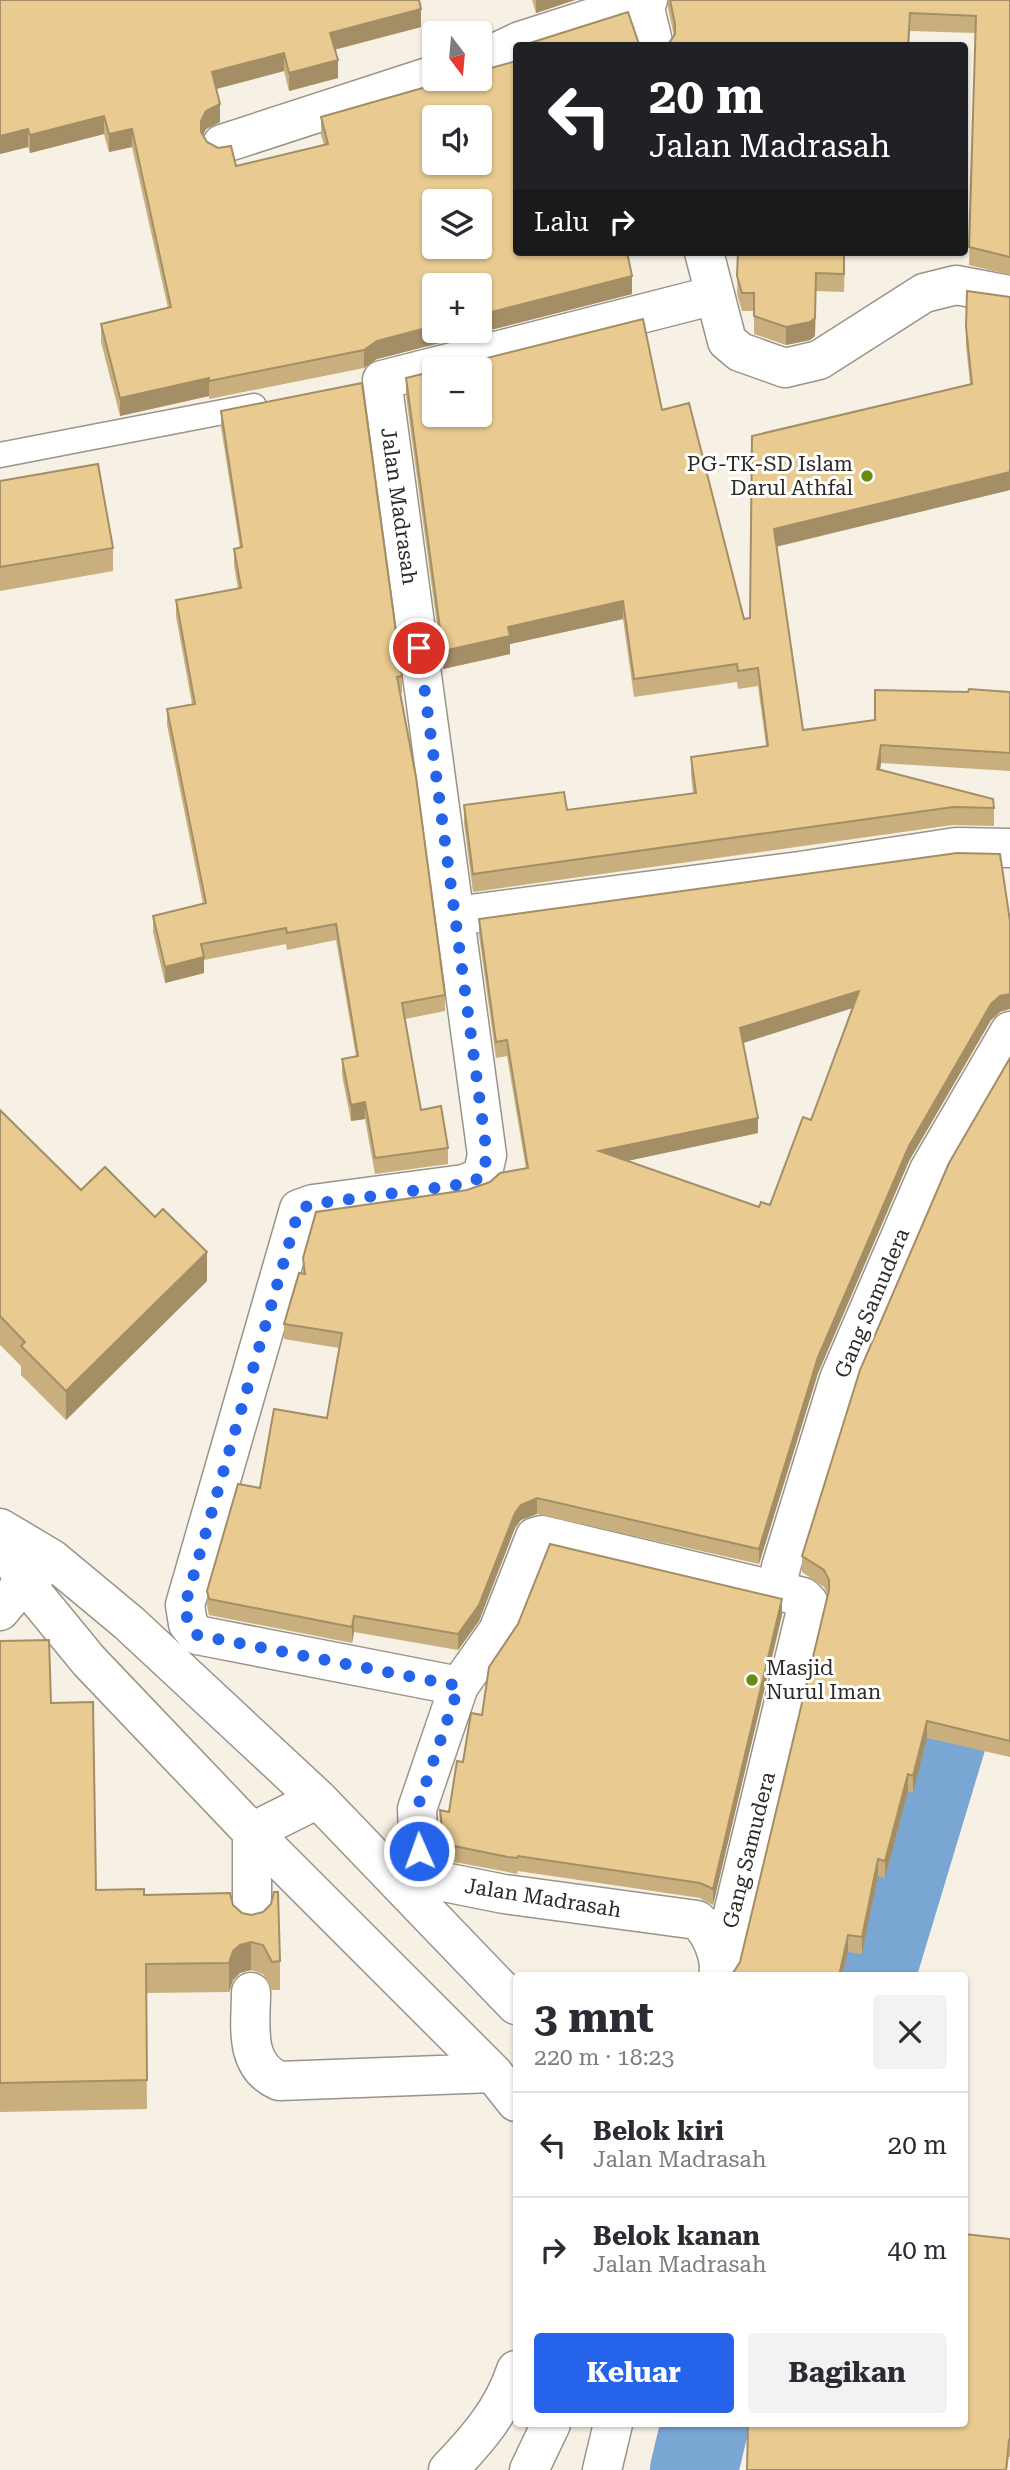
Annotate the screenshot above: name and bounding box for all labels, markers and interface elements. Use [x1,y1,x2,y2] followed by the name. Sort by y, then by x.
[422,21,492,91] north arrow
[422,21,492,427] map controls
[649,68,764,125] text: 20 m
[534,70,625,161] icon: left
[422,105,492,175] button: sound
[649,127,891,165] text: Jalan Madrasah
[422,189,492,259] button: layers
[603,203,641,241] icon: right
[534,207,589,237] text: Lalu
[422,273,492,343] button: +
[422,357,492,427] button: −
[376,426,422,587] street label: Jalan Madrasah
[687,452,854,500] place label: PG-TK-SD Islam Darul Athfal
[859,468,875,484] marker: PG-TK-SD Islam Darul Athfal
[389,618,449,678] pin
[400,629,438,667] icon: arrive
[830,1224,915,1381] street label: Gang Samudera
[766,1656,882,1704] place label: Masjid Nurul Iman
[744,1672,760,1688] marker: Masjid Nurul Iman
[718,1769,780,1931] street label: Gang Samudera
[382,1814,456,1888] position arrow
[463,1874,624,1922] street label: Jalan Madrasah
[534,1993,654,2042] text: 3 mnt
[873,1995,947,2069] button: close
[534,2044,674,2071] text: 220 m · 18:23
[593,2116,724,2146] text: Belok kiri
[534,2126,572,2164] icon: left
[888,2130,947,2160] text: 20 m
[593,2146,767,2173] text: Jalan Madrasah
[593,2221,760,2251] text: Belok kanan
[534,2231,572,2269] icon: right
[888,2235,947,2265] text: 40 m
[593,2251,767,2278] text: Jalan Madrasah
[534,2333,734,2413] button: Keluar
[748,2333,947,2413] button: Bagikan

